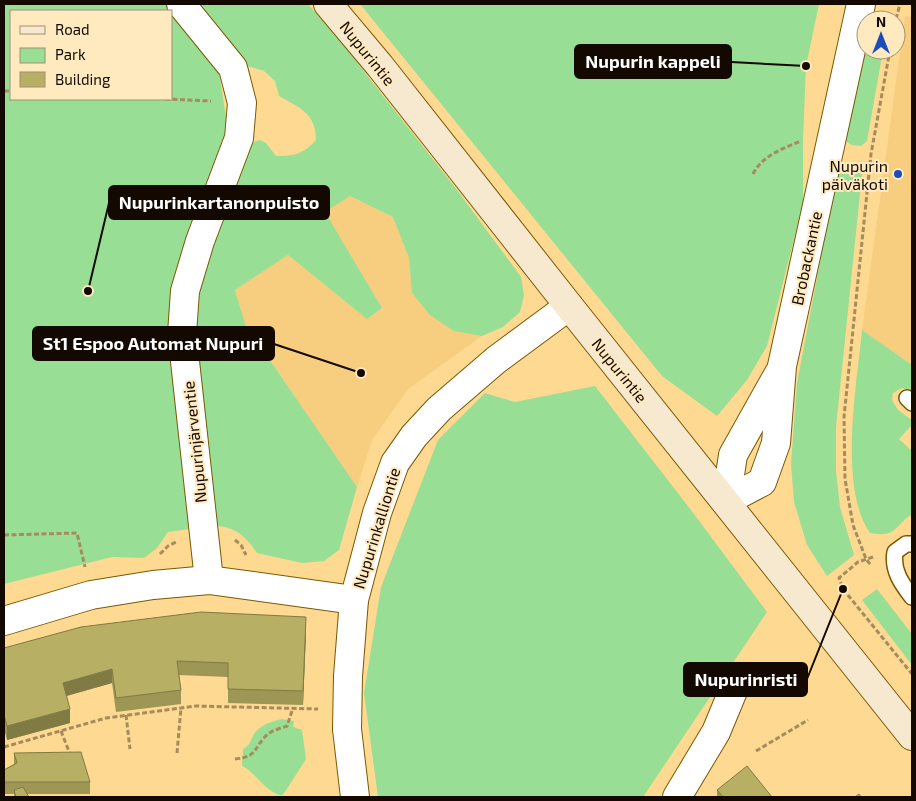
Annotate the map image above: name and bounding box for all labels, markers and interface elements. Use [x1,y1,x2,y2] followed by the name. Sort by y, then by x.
[10,10,172,100] legend
[856,10,906,60] north arrow
[876,13,886,30] text: N
[336,17,400,89] street label: Nupurintie
[55,20,90,38] text: Road
[55,45,86,63] text: Park
[575,45,731,78] callout: Nupurin kappeli
[585,50,721,72] text: Nupurin kappeli
[55,70,111,88] text: Building
[822,156,888,193] place label: Nupurin päiväkoti
[892,168,904,180] marker: Nupurin päiväkoti
[109,186,329,219] callout: Nupurinkartanonpuisto
[119,191,319,213] text: Nupurinkartanonpuisto
[787,209,825,307] street label: Brobackantie
[33,327,274,360] callout: St1 Espoo Automat Nupuri
[43,332,263,354] text: St1 Espoo Automat Nupuri
[588,334,652,406] street label: Nupurintie
[178,380,211,504] street label: Nupurinjärventie
[349,465,403,591] street label: Nupurinkalliontie
[684,663,807,696] callout: Nupurinristi
[694,668,798,690] text: Nupurinristi

